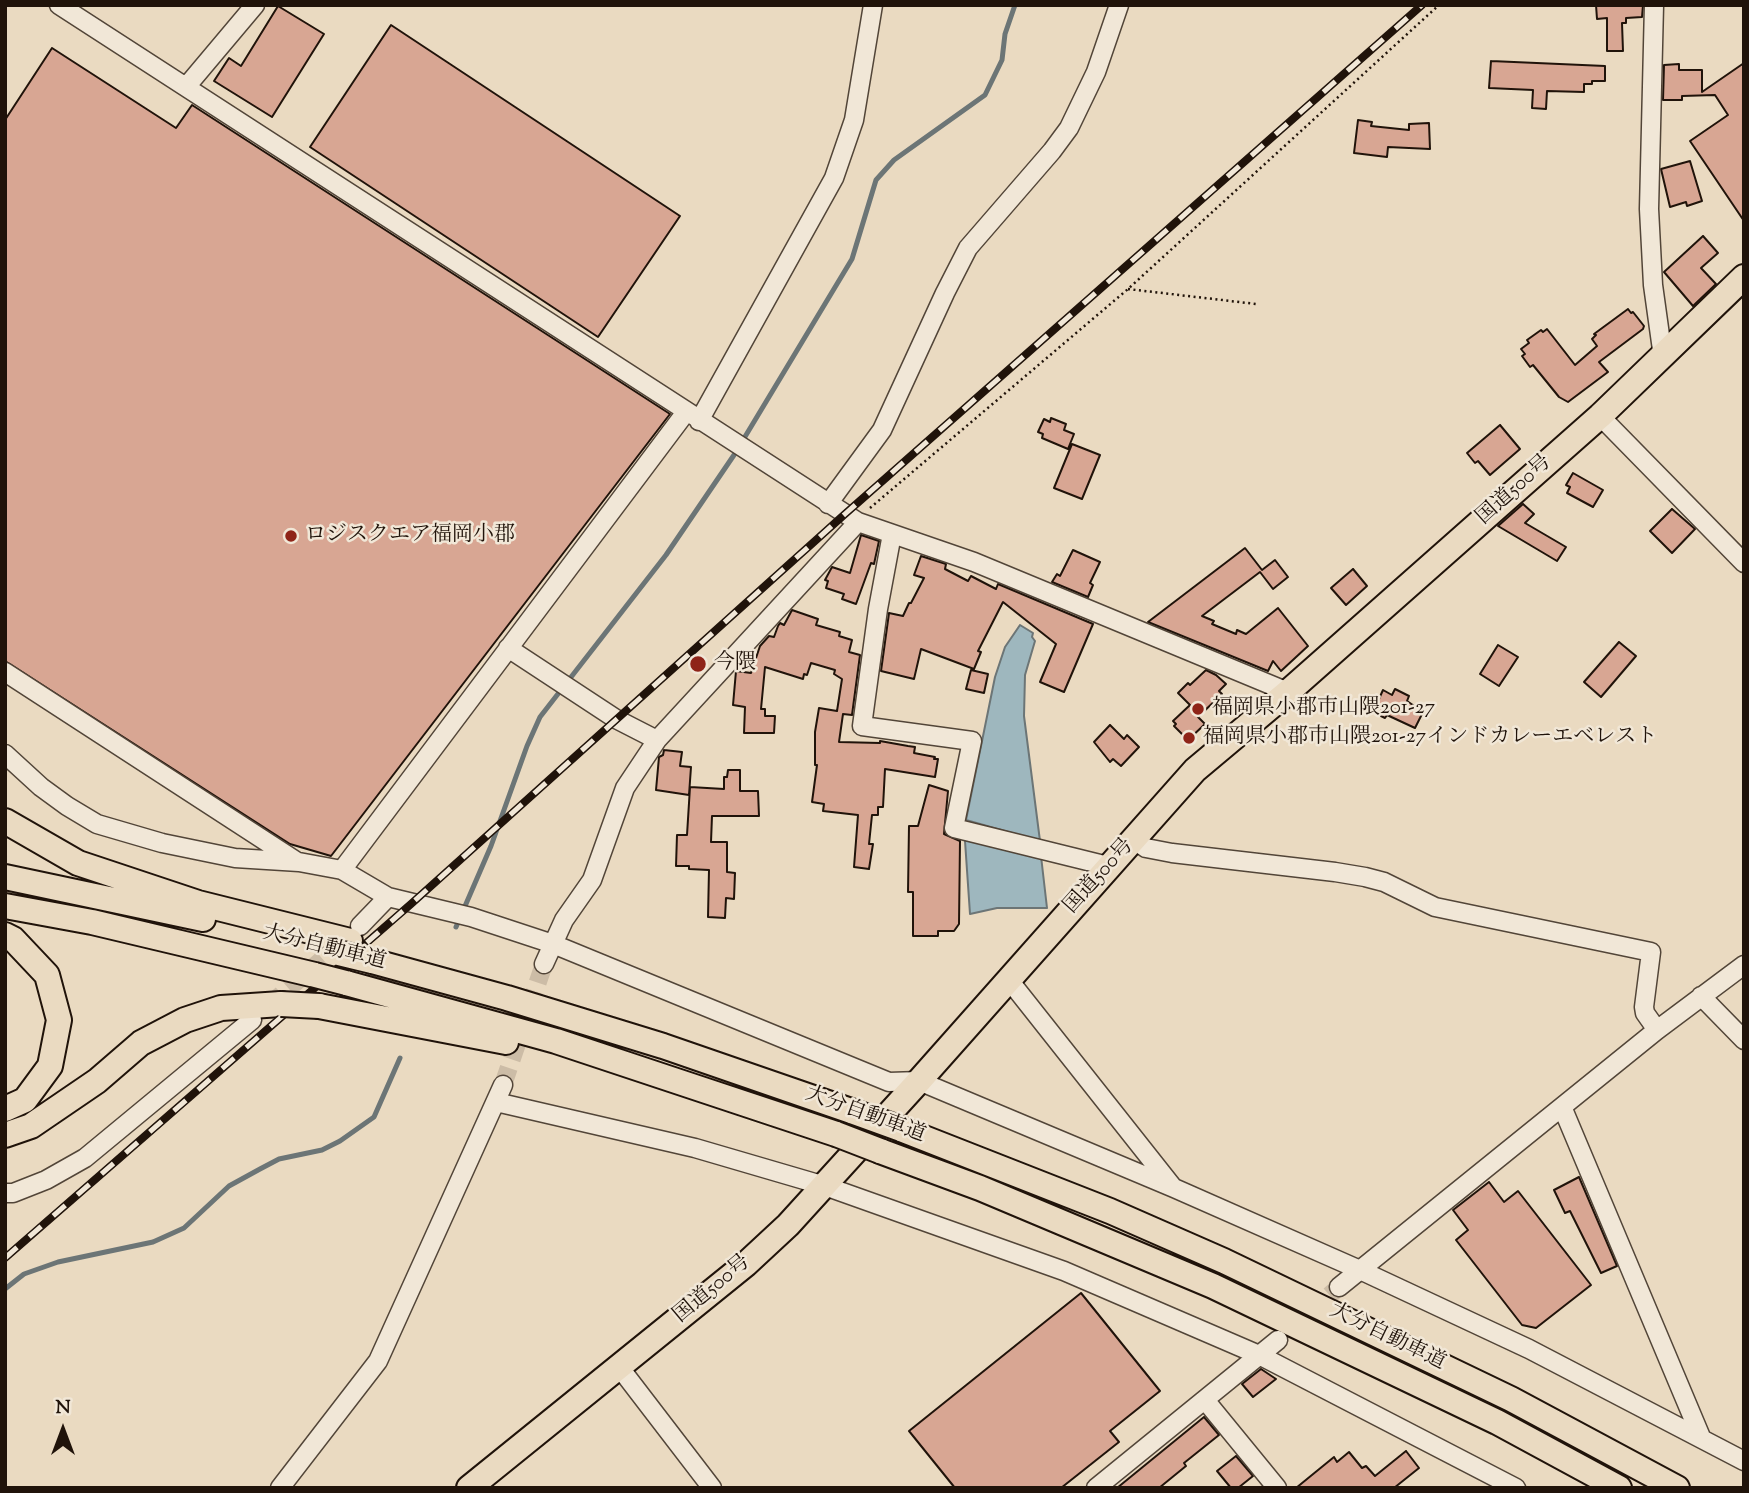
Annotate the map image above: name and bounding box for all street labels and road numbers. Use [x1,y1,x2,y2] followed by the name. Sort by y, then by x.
[1472,451,1558,531] street label: 国道500号
[1060,834,1140,920] street label: 国道500号
[260,922,388,976] street label: 大分自動車道
[801,1083,929,1149] street label: 大分自動車道
[670,1251,756,1329] street label: 国道500号
[1325,1299,1449,1377] street label: 大分自動車道

